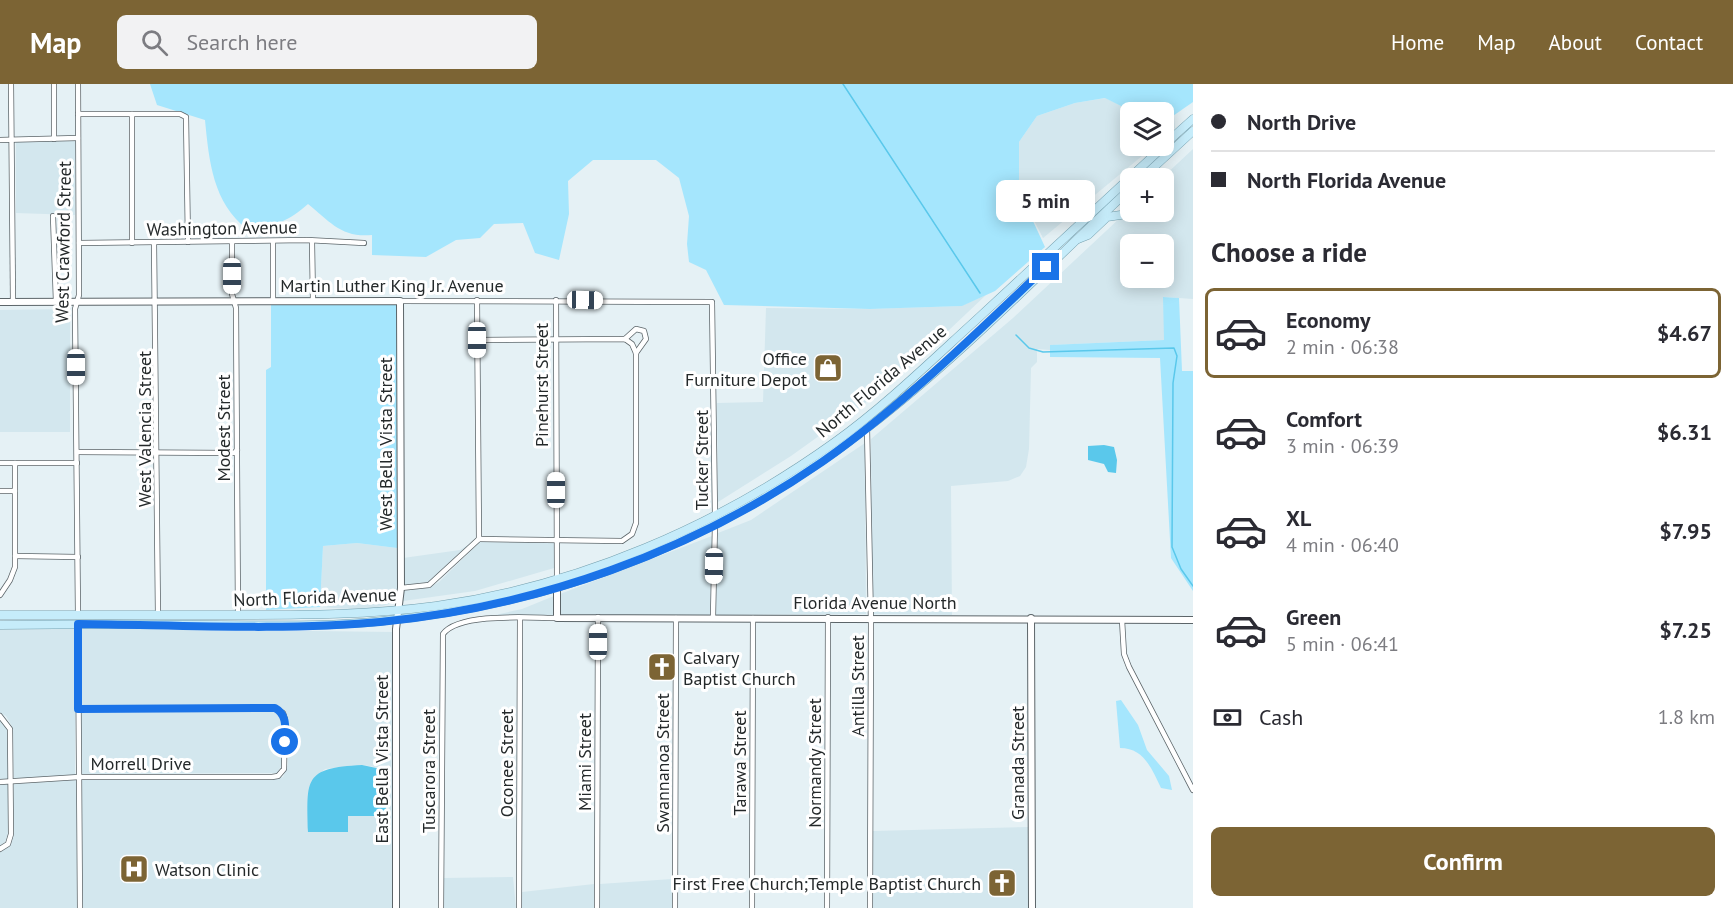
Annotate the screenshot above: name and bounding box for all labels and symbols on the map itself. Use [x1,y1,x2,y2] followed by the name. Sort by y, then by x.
[50,161,76,323] street label: West Crawford Street
[996,180,1096,222] callout: 5 min
[146,215,298,241] street label: Washington Avenue
[1032,253,1059,280] route end
[223,258,241,294] car
[280,274,504,297] street label: Martin Luther King Jr. Avenue
[567,291,603,309] car
[811,320,951,442] street label: North Florida Avenue
[468,322,486,358] car
[530,323,553,447] street label: Pinehurst Street
[685,347,807,391] place label: Office Furniture Depot
[67,349,85,385] car
[133,351,156,507] street label: West Valencia Street
[812,352,844,384] shop icon: Office Furniture Depot
[374,357,397,531] street label: West Bella Vista Street
[212,374,235,482] street label: Modest Street
[690,410,713,510] street label: Tucker Street
[547,472,565,508] car
[705,548,723,584] car
[233,583,397,611] street label: North Florida Avenue
[793,591,957,614] street label: Florida Avenue North
[589,624,607,660] car
[846,635,869,737] street label: Antilla Street
[683,646,796,690] place label: Calvary Baptist Church
[646,651,678,683] church icon: Calvary Baptist Church
[370,675,393,843] street label: East Bella Vista Street
[651,693,674,833] street label: Swannanoa Street
[803,698,826,828] street label: Normandy Street
[1006,706,1029,820] street label: Granada Street
[417,709,440,833] street label: Tuscarora Street
[495,709,518,817] street label: Oconee Street
[728,710,751,816] street label: Tarawa Street
[573,713,596,811] street label: Miami Street
[271,728,298,755] route start
[91,752,191,775] street label: Morrell Drive
[118,853,150,885] hospital icon: Watson Clinic
[155,858,259,881] place label: Watson Clinic
[986,867,1018,899] church icon: First Free Church;Temple Baptist Church
[673,872,981,895] place label: First Free Church;Temple Baptist Church

